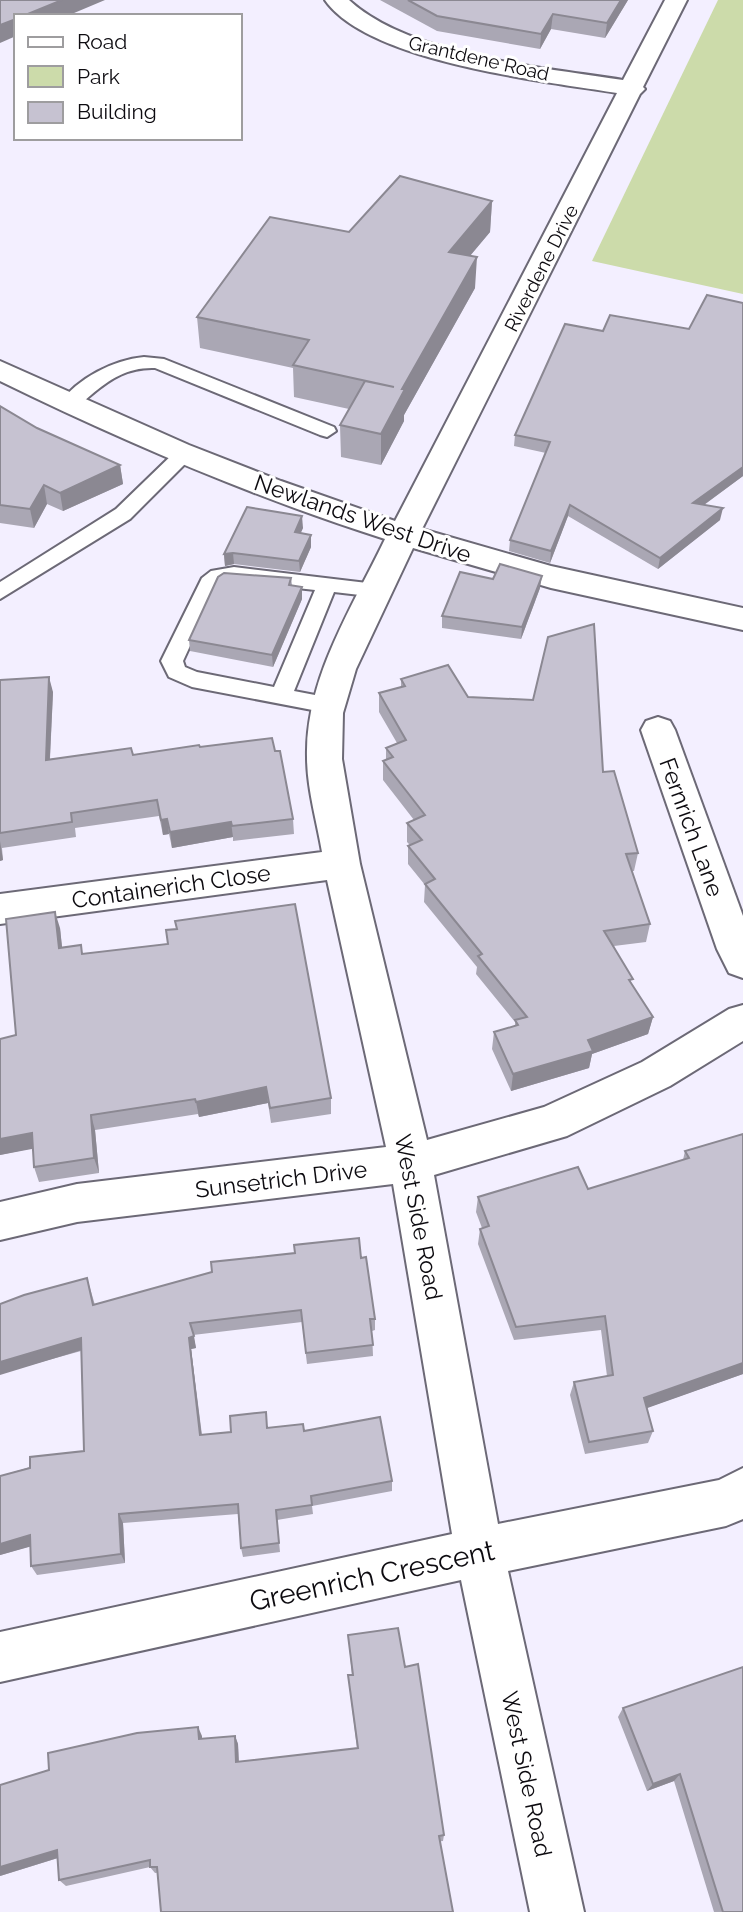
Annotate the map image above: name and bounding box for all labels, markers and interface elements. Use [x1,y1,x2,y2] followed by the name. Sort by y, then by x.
[14,14,242,140] legend
[77,29,127,54] text: Road
[407,31,551,85] street label: Grantdene Road
[77,64,120,89] text: Park
[77,99,157,124] text: Building
[500,201,582,335] street label: Riverdene Drive
[251,468,475,568] street label: Newlands West Drive
[654,754,730,900] street label: Fernrich Lane
[70,859,272,913] street label: Containerich Close
[390,1132,448,1302] street label: West Side Road
[193,1155,369,1203] street label: Sunsetrich Drive
[247,1534,498,1618] street label: Greenrich Crescent
[496,1689,558,1859] street label: West Side Road

